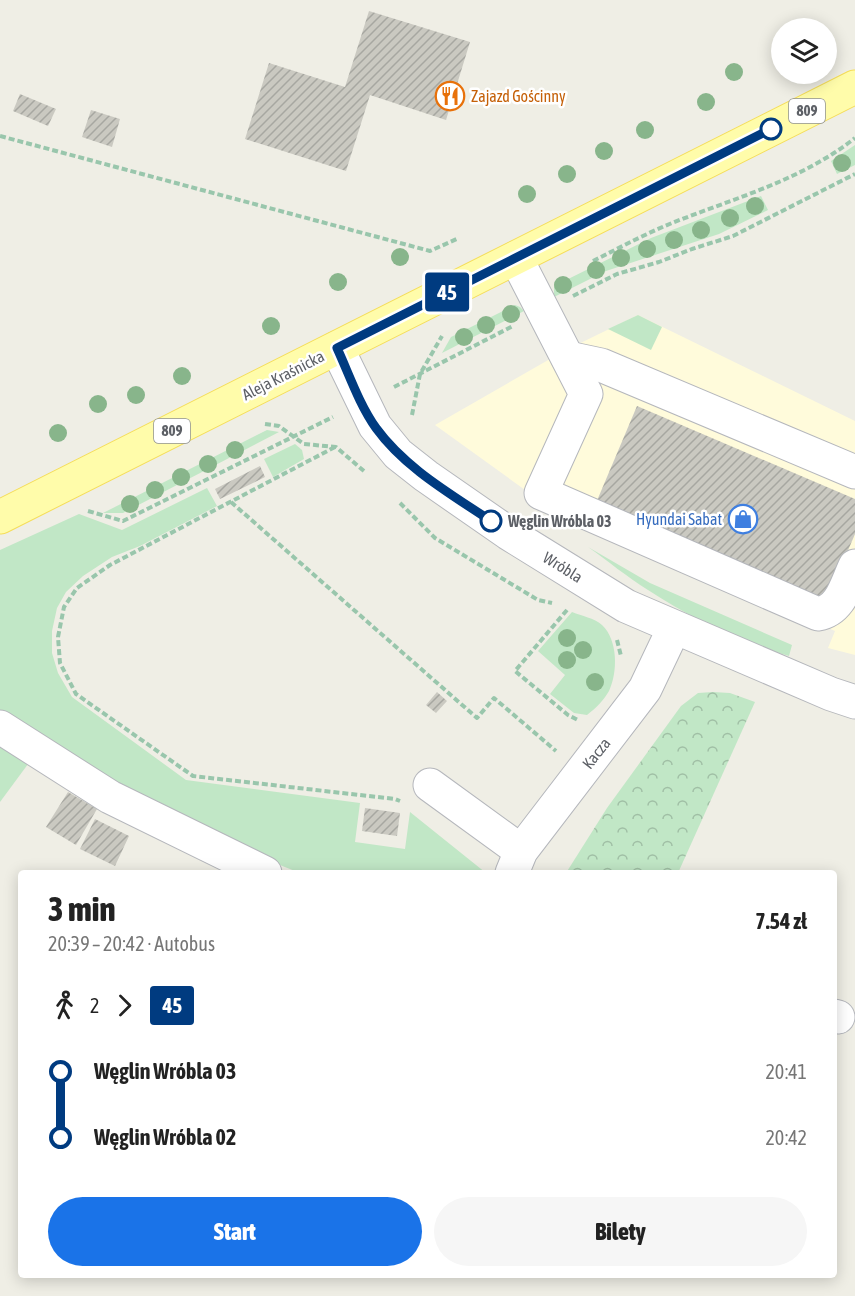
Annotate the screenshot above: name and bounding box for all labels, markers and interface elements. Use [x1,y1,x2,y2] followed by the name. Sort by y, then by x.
[771,18,837,84] map controls
[771,18,837,84] button: layers
[434,80,466,112] restaurant icon: Zajazd Gościnny
[471,87,566,106] place label: Zajazd Gościnny
[789,99,825,123] road number: 809
[760,118,782,140] unlabelled marker
[420,272,474,312] line badge: 45
[437,280,457,304] text: 45
[239,347,327,404] street label: Aleja Kraśnicka
[154,419,190,443] road number: 809
[727,503,759,535] shop icon: Hyundai Sabat
[480,510,502,532] marker: Węglin Wróbla 03
[636,510,722,529] place label: Hyundai Sabat
[507,512,611,530] place label: Węglin Wróbla 03
[540,548,586,586] street label: Wróbla
[578,734,614,772] street label: Kacza
[48,890,115,928] text: 3 min
[755,908,807,934] text: 7.54 zł
[48,932,215,955] text: 20:39 – 20:42 · Autobus
[48,989,81,1022] icon: walk
[108,989,141,1022] icon: forward
[162,993,182,1017] text: 45
[90,994,99,1017] text: 2
[94,1058,236,1084] text: Węglin Wróbla 03
[765,1060,807,1083] text: 20:41
[94,1124,236,1150] text: Węglin Wróbla 02
[765,1126,807,1149] text: 20:42
[48,1197,422,1266] button: Start
[434,1197,807,1266] button: Bilety

